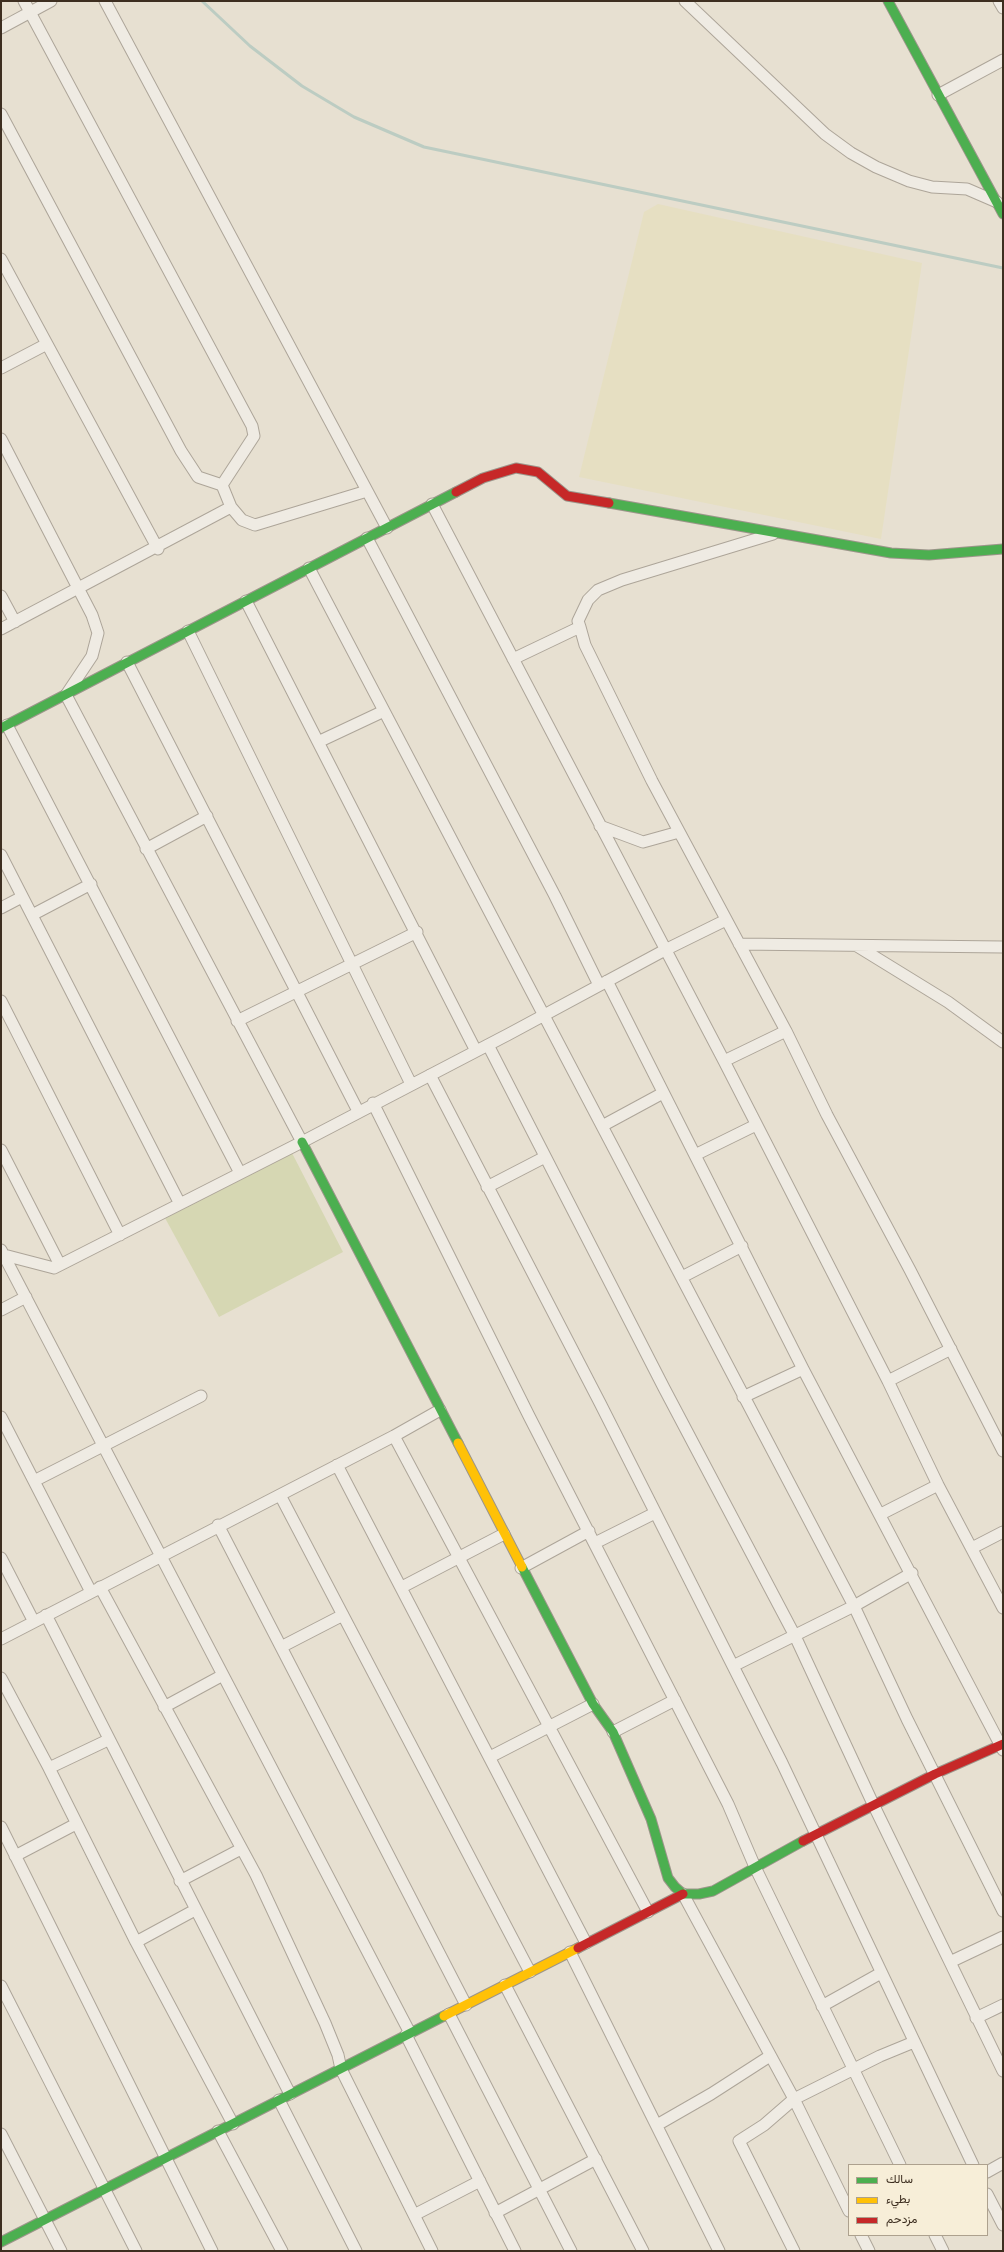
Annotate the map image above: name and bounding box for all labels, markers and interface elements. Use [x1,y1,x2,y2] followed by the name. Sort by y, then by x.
[848,2164,988,2236] legend
[886,2172,913,2186] text: سالك
[886,2192,910,2206] text: بطيء
[886,2212,917,2226] text: مزدحم

